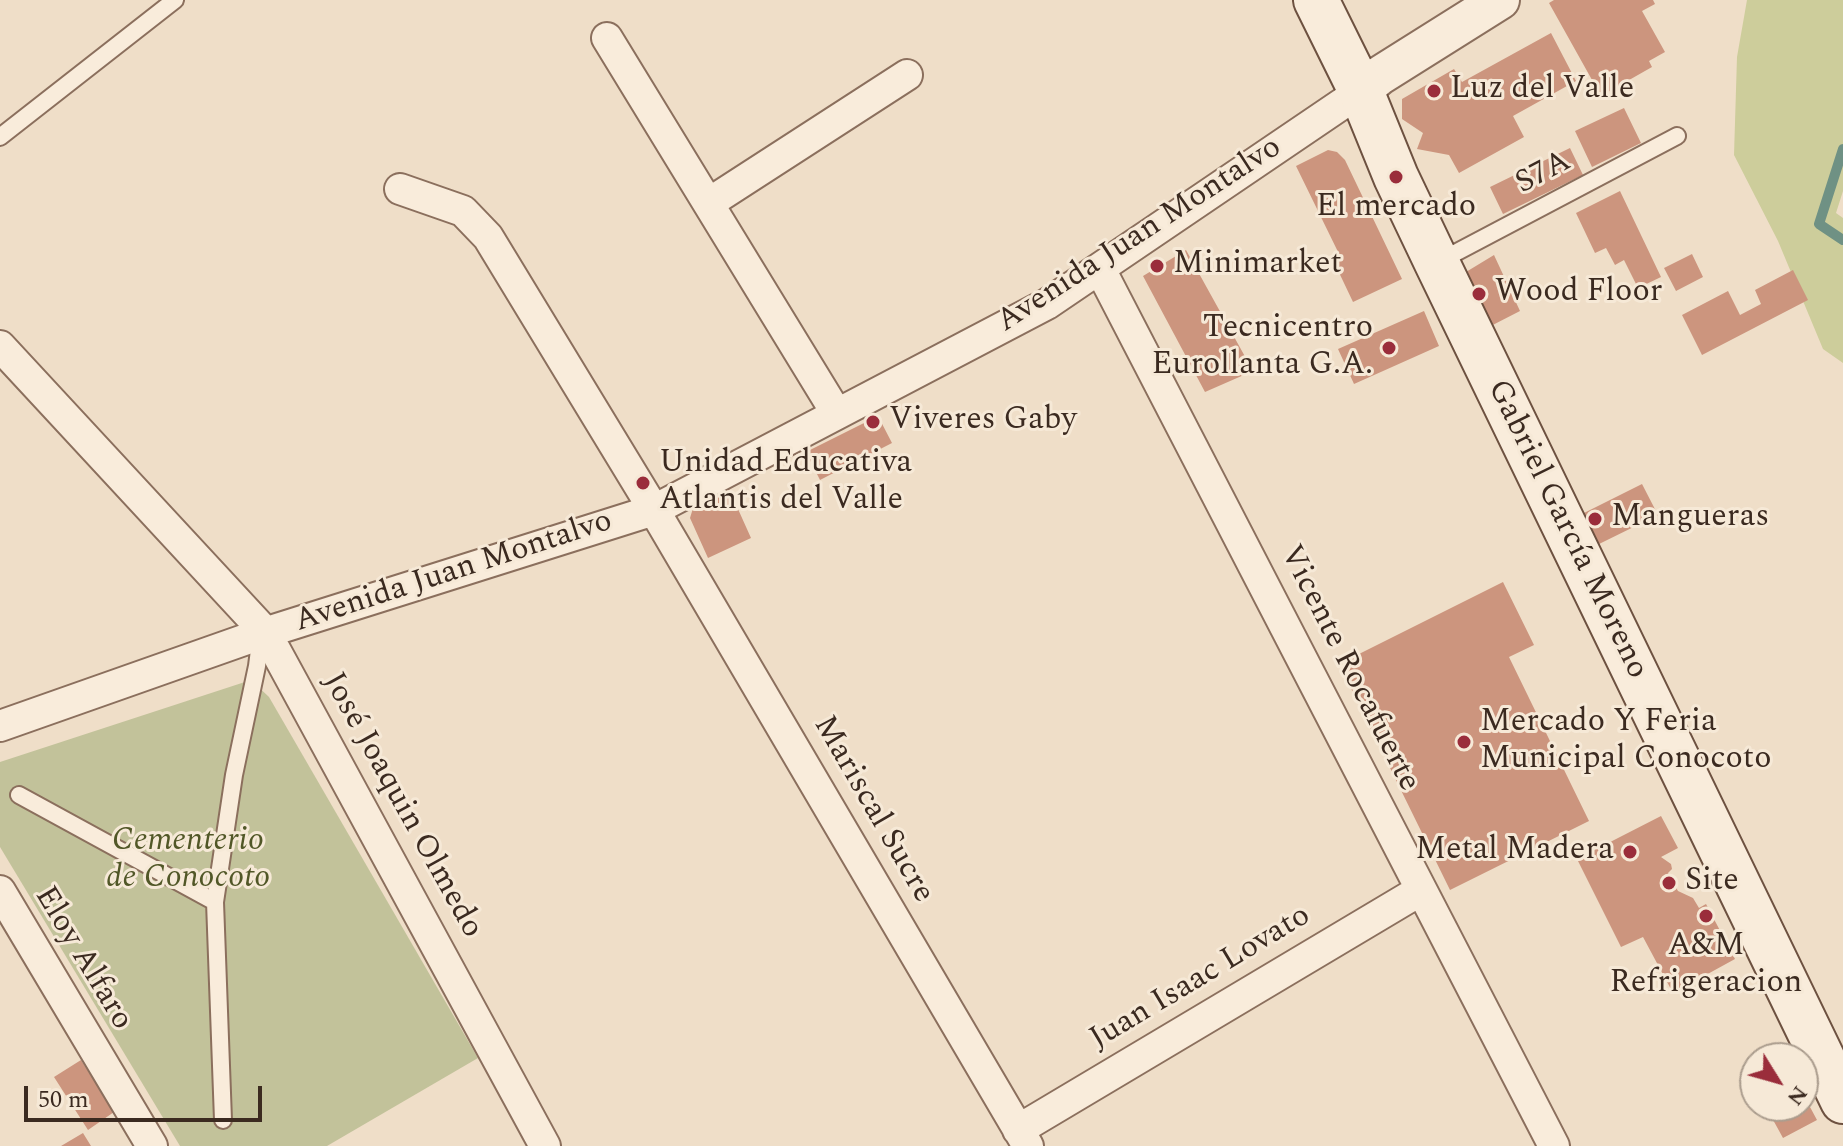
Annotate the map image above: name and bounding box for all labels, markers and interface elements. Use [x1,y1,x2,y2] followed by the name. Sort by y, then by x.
[1450,72,1634,110] place label: Luz del Valle
[1425,82,1443,100] marker: Luz del Valle
[991,130,1289,342] street label: Avenida Juan Montalvo
[1510,144,1578,204] street label: S7A
[1387,168,1405,186] marker: El mercado
[1316,190,1476,228] place label: El mercado
[1173,247,1342,285] place label: Minimarket
[1148,257,1166,275] marker: Minimarket
[1495,275,1662,313] place label: Wood Floor
[1470,285,1488,303] marker: Wood Floor
[1152,311,1373,386] place label: Tecnicentro Eurollanta G.A.
[1380,339,1398,357] marker: Tecnicentro Eurollanta G.A.
[1477,374,1655,686] street label: Gabriel García Moreno
[889,403,1077,441] place label: Viveres Gaby
[864,413,882,431] marker: Viveres Gaby
[659,446,912,521] place label: Unidad Educativa Atlantis del Valle
[634,474,652,492] marker: Unidad Educativa Atlantis del Valle
[1611,500,1769,538] place label: Mangueras
[290,504,618,642] street label: Avenida Juan Montalvo
[1586,510,1604,528] marker: Mangueras
[1269,540,1427,798] street label: Vicente Rocafuerte
[312,667,490,945] street label: José Joaquin Olmedo
[1480,705,1771,780] place label: Mercado Y Feria Municipal Conocoto
[803,710,941,910] street label: Mariscal Sucre
[1455,733,1473,751] marker: Mercado Y Feria Municipal Conocoto
[106,824,270,899] park label: Cementerio de Conocoto
[1415,833,1614,871] place label: Metal Madera
[1621,843,1639,861] marker: Metal Madera
[1685,864,1739,902] place label: Site
[1660,874,1678,892] marker: Site
[24,880,140,1038] street label: Eloy Alfaro
[1084,898,1318,1060] street label: Juan Isaac Lovato
[1697,907,1715,925] marker: A&M Refrigeracion
[1610,929,1802,1004] place label: A&M Refrigeracion
[1739,1042,1819,1122] north arrow
[28,1070,266,1120] scale bar
[1778,1078,1816,1113] text: N
[38,1082,89,1118] text: 50 m

